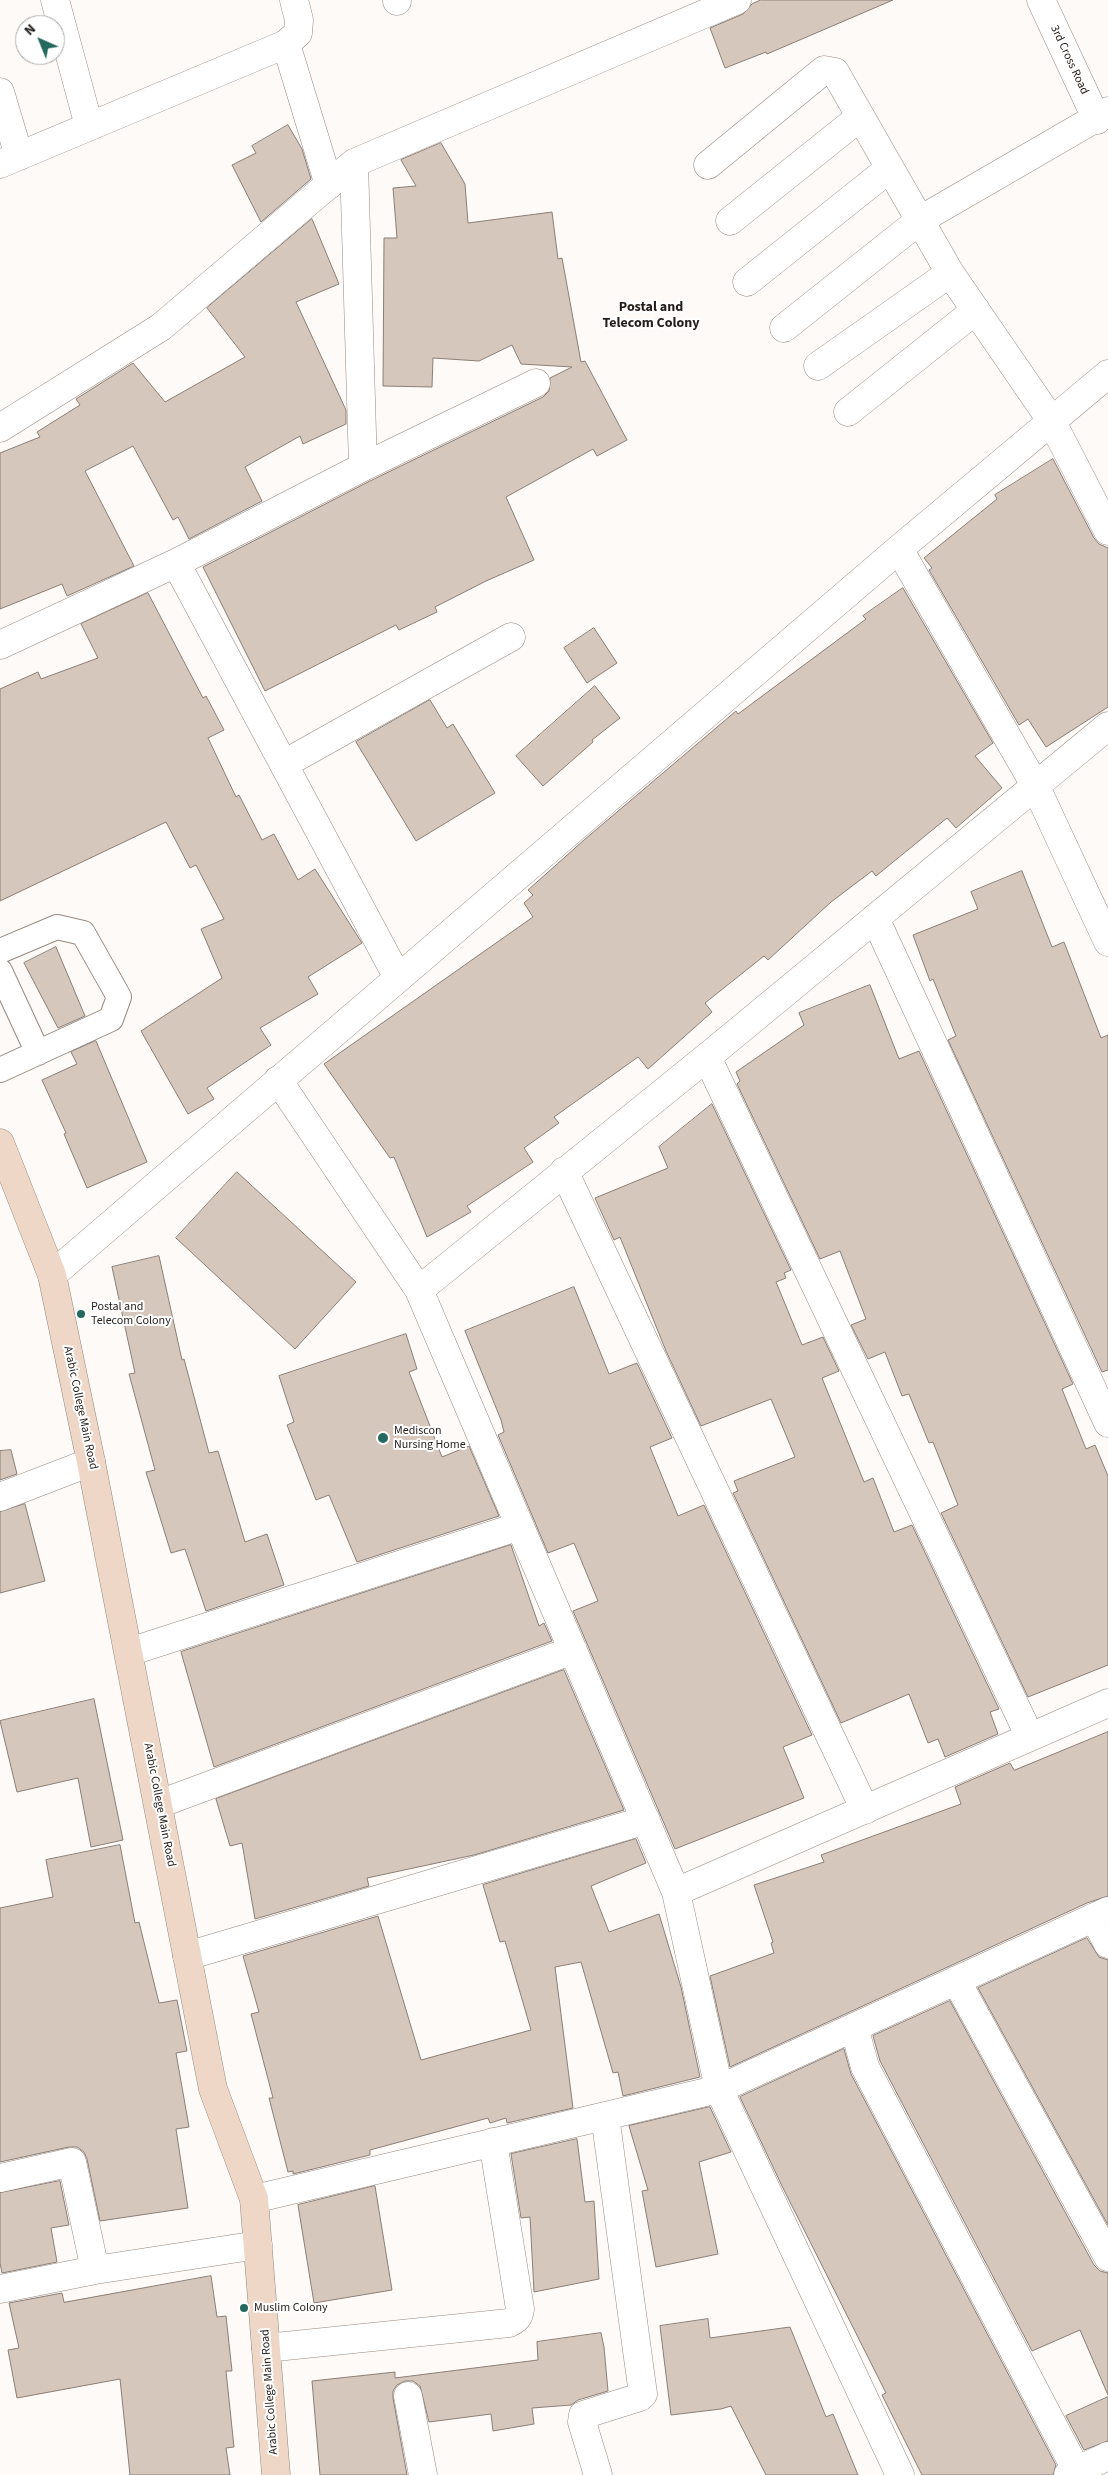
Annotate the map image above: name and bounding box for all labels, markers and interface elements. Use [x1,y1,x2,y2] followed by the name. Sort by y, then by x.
[15,15,65,65] north arrow
[20,20,41,40] text: N
[1047,23,1091,97] street label: 3rd Cross Road
[603,300,699,332] district label: Postal and Telecom Colony
[91,1300,171,1328] place label: Postal and Telecom Colony
[75,1308,87,1320] marker: Postal and Telecom Colony
[60,1345,100,1471] street label: Arabic College Main Road
[394,1424,466,1452] place label: Mediscon Nursing Home
[376,1431,390,1445] marker: Mediscon Nursing Home
[140,1742,178,1868] street label: Arabic College Main Road
[254,2301,328,2315] place label: Muslim Colony
[238,2302,250,2314] marker: Muslim Colony
[258,2329,282,2455] street label: Arabic College Main Road

